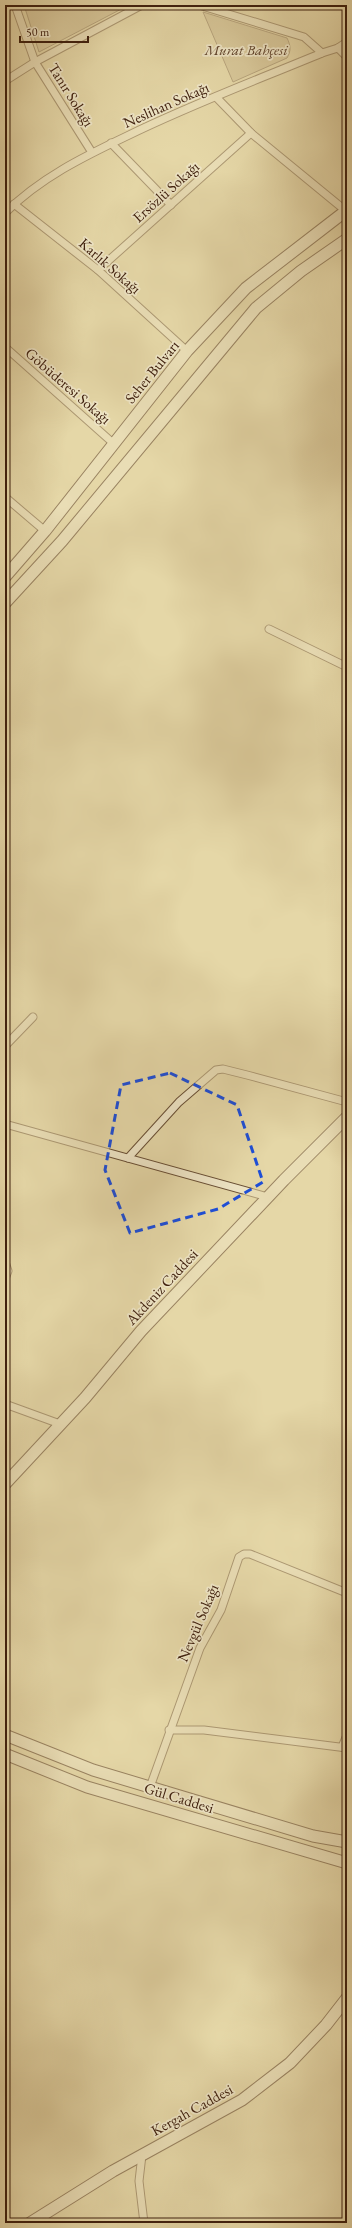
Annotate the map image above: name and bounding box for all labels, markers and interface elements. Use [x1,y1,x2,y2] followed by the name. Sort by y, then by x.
[20,18,88,44] scale bar
[26,24,50,40] text: 50 m
[203,40,288,59] park label: Murat Bahçesi
[44,59,99,130] street label: Tanır Sokağı
[120,77,212,132] street label: Neslihan Sokağı
[128,157,203,226] street label: Ersözlü Sokağı
[75,234,145,298] street label: Karlık Sokağı
[120,336,183,407] street label: Seher Bulvarı
[22,343,115,428] street label: Göbüderesi Sokağı
[121,1244,202,1329] street label: Akdeniz Caddesi
[173,1581,223,1665] street label: Nevgül Sokağı
[142,1778,216,1817] street label: Gül Caddesi
[148,2079,236,2140] street label: Kergah Caddesi

